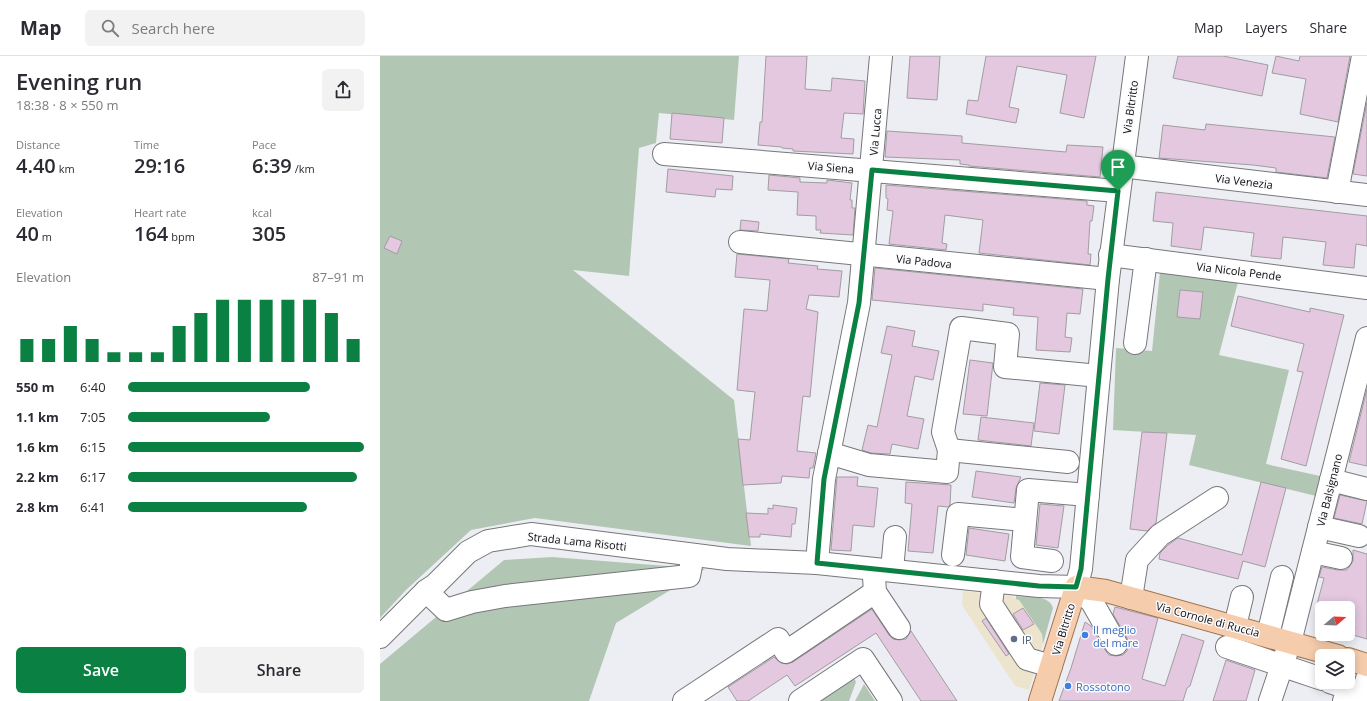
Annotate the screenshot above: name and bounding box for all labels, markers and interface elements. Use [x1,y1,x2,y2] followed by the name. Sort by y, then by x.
[85,10,365,46] search box
[20,15,61,41] text: Map
[99,17,121,39] icon: search
[131,18,215,38] text: Search here
[1194,18,1223,37] text: Map
[1245,18,1287,37] text: Layers
[1309,18,1347,37] text: Share
[16,66,142,96] text: Evening run
[322,69,364,111] button: share
[1119,79,1141,135] street label: Via Bitritto
[16,96,119,114] text: 18:38 · 8 × 550 m
[865,108,885,156] street label: Via Lucca
[16,137,60,152] text: Distance
[134,137,159,152] text: Time
[252,137,276,152] text: Pace
[1101,150,1135,191] pin
[16,152,56,179] text: 4.40
[134,152,185,179] text: 29:16
[252,152,292,179] text: 6:39
[1107,156,1129,178] icon: arrive
[807,158,855,176] street label: Via Siena
[56,161,75,176] text: km
[292,161,315,176] text: /km
[1214,170,1274,192] street label: Via Venezia
[16,205,63,220] text: Elevation
[134,205,186,220] text: Heart rate
[252,205,272,220] text: kcal
[16,220,39,247] text: 40
[134,220,168,247] text: 164
[252,220,286,247] text: 305
[39,229,52,244] text: m
[168,229,195,244] text: bpm
[895,251,953,271] street label: Via Padova
[1196,258,1282,284] street label: Via Nicola Pende
[16,268,71,286] text: Elevation
[312,268,364,286] text: 87–91 m
[16,378,54,396] text: 550 m
[80,378,106,396] text: 6:40
[16,408,59,426] text: 1.1 km
[80,408,106,426] text: 7:05
[16,438,59,456] text: 1.6 km
[80,438,106,456] text: 6:15
[1313,452,1345,528] street label: Via Balsignano
[16,468,59,486] text: 2.2 km
[80,468,106,486] text: 6:17
[16,498,59,516] text: 2.8 km
[80,498,106,516] text: 6:41
[527,528,627,554] street label: Strada Lama Risotti
[1154,598,1262,640] street label: Via Cornole di Ruccia
[1048,601,1078,657] street label: Via Bitritto
[1315,601,1355,641] north arrow
[1315,601,1355,689] map controls
[1093,622,1139,650] place label: Il meglio del mare
[1080,630,1090,640] marker: Il meglio del mare
[1022,632,1032,647] place label: IP
[1009,634,1019,644] marker: IP
[16,647,186,693] button: Save
[194,647,364,693] button: Share
[1315,649,1355,689] button: layers
[1076,679,1131,694] place label: Rossotono
[1063,681,1073,691] marker: Rossotono

